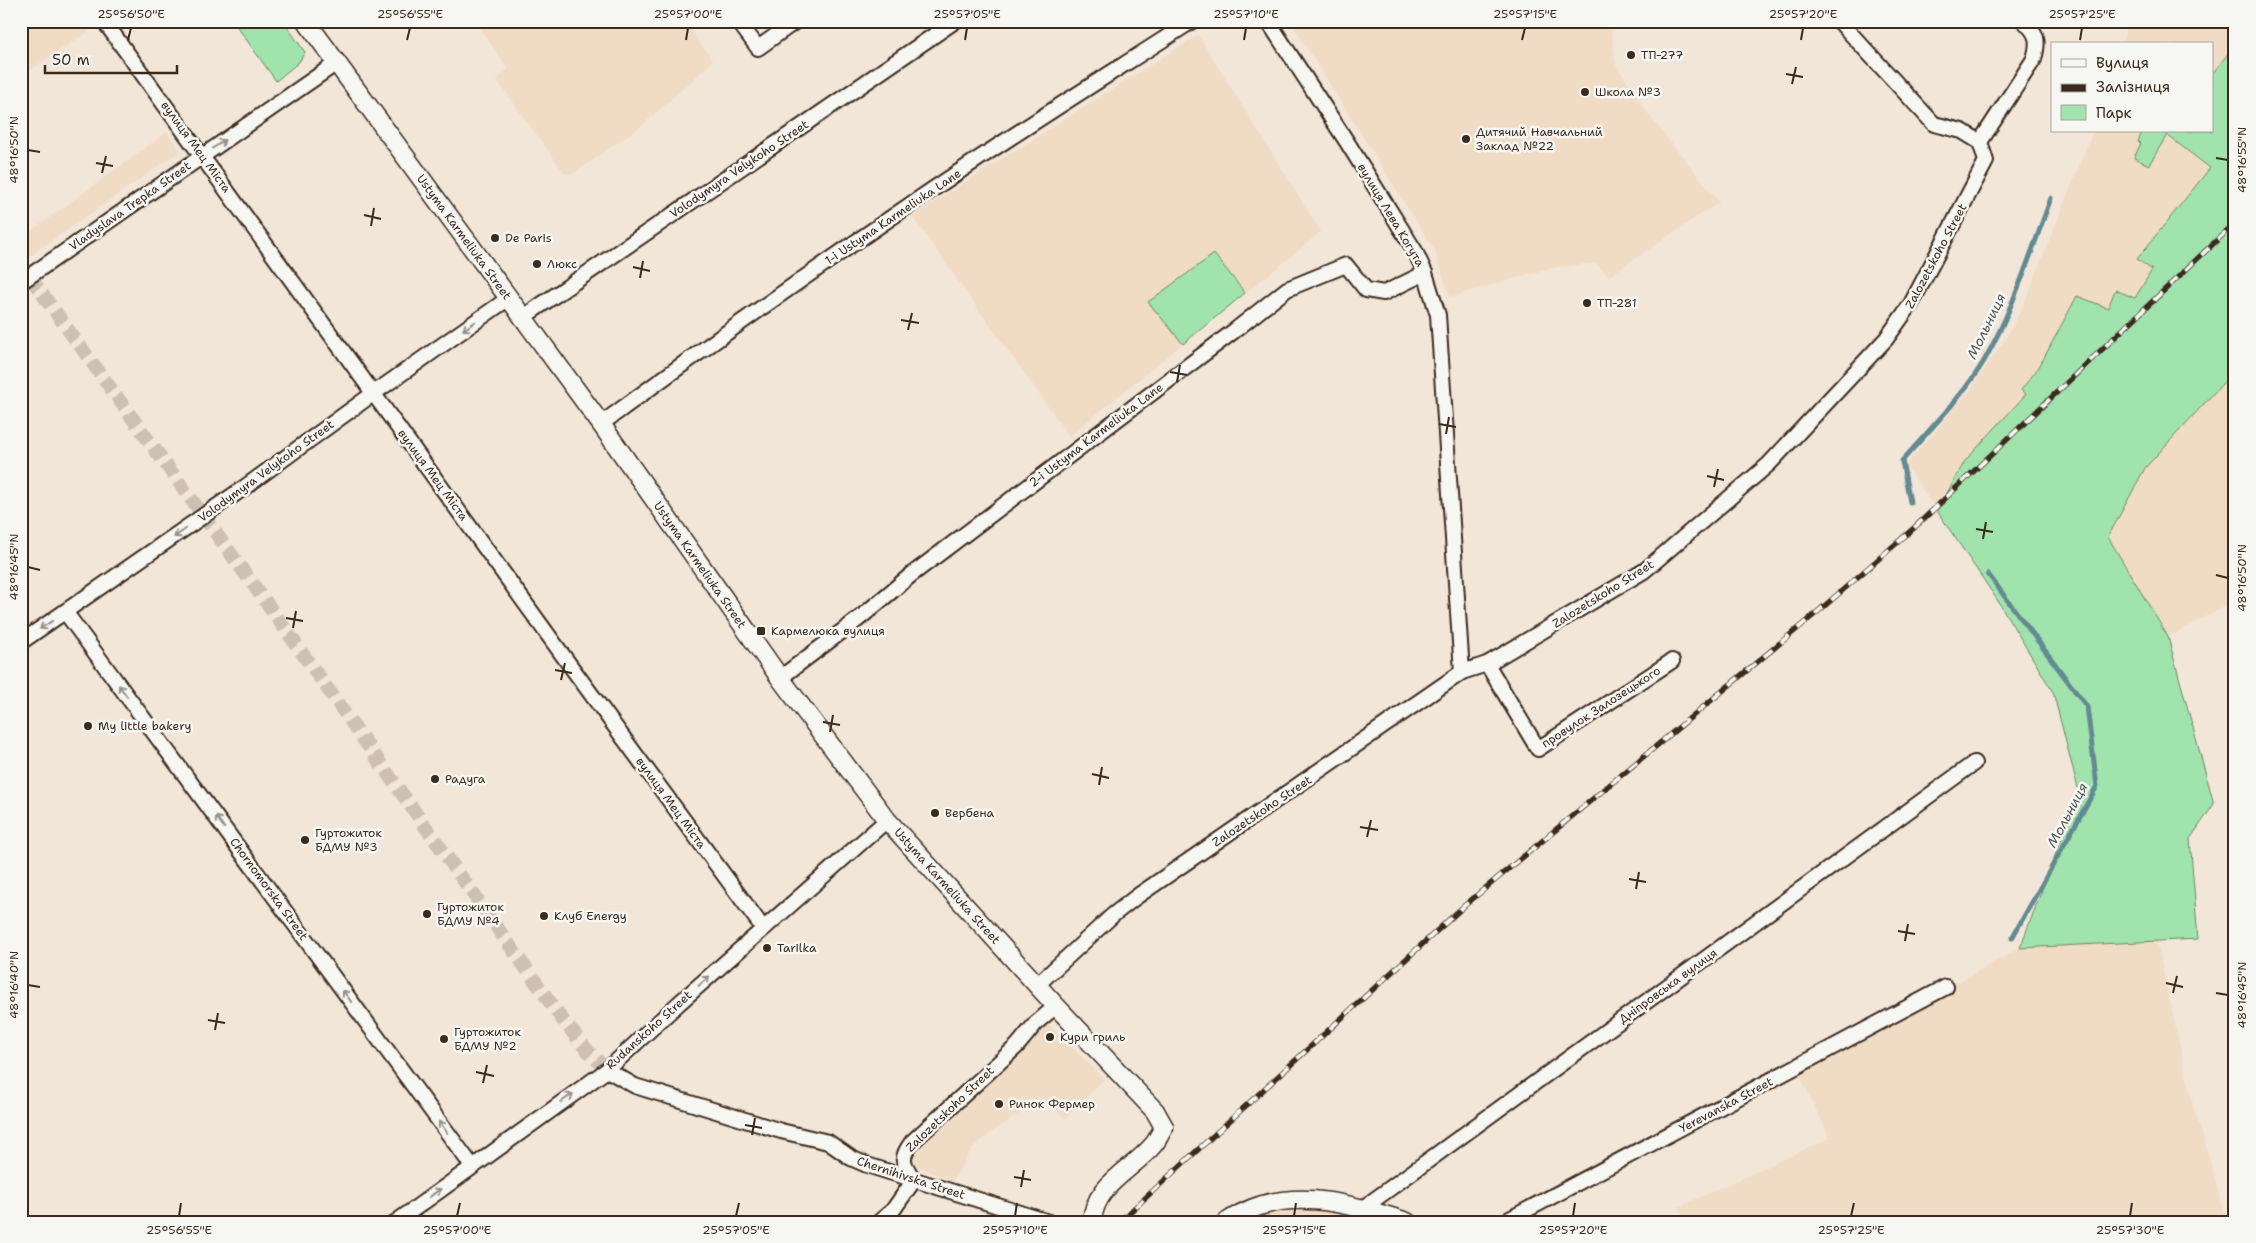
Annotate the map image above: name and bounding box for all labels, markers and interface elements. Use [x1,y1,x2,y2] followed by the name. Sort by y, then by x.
[97,6,165,22] text: 25°56'50"E
[377,6,443,22] text: 25°56'55"E
[654,6,722,22] text: 25°57'00"E
[933,6,1001,22] text: 25°57'05"E
[1213,6,1279,22] text: 25°57'10"E
[1493,6,1557,22] text: 25°57'15"E
[1769,6,1837,22] text: 25°57'20"E
[2048,6,2116,22] text: 25°57'25"E
[45,42,178,74] scale bar
[2051,42,2214,132] legend
[1641,47,1683,63] place label: ТП-277
[1625,49,1637,61] marker: ТП-277
[52,50,90,70] text: 50 m
[2096,53,2149,73] text: Вулиця
[2096,77,2170,97] text: Залізниця
[1595,84,1661,100] place label: Школа №3
[1579,86,1591,98] marker: Школа №3
[157,98,235,196] street label: вулиця Мец Міста
[2096,103,2132,123] text: Парк
[6,116,22,184] text: 48°16'50"N
[666,116,812,222] street label: Volodymyra Velykoho Street
[1476,124,1603,154] place label: Дитячий Навчальний Заклад №22
[2234,127,2250,193] text: 48°16'55"N
[1460,133,1472,145] marker: Дитячий Навчальний Заклад №22
[212,139,226,149] one-way arrow
[66,158,194,254] street label: Vladyslava Trepka Street
[1354,160,1428,270] street label: вулиця Лева Когута
[822,165,964,269] street label: 1-i Ustyma Karmeliuka Lane
[413,171,515,303] street label: Ustyma Karmeliuka Street
[1902,201,1970,311] street label: Zalozetskoho Street
[505,230,552,246] place label: De Paris
[489,232,501,244] marker: De Paris
[547,256,577,272] place label: Люкс
[531,258,543,270] marker: Люкс
[1962,290,2010,362] water label: Мольниця
[1597,295,1637,311] place label: ТП-281
[1581,297,1593,309] marker: ТП-281
[462,321,476,331] one-way arrow
[1026,379,1166,491] street label: 2-i Ustyma Karmeliuka Lane
[195,416,337,526] street label: Volodymyra Velykoho Street
[394,426,472,524] street label: вулиця Мец Міста
[650,498,750,632] street label: Ustyma Karmeliuka Street
[173,528,187,538] one-way arrow
[6,534,22,600] text: 48°16'45"N
[2234,544,2250,612] text: 48°16'50"N
[1549,556,1657,632] street label: Zalozetskoho Street
[40,620,54,630] one-way arrow
[771,623,885,639] place label: Кармелюка вулиця
[755,625,767,637] marker: Кармелюка вулиця
[1539,663,1663,751] street label: провулок Залозецького
[118,685,129,698] one-way arrow
[98,718,192,734] place label: My little bakery
[82,720,94,732] marker: My little bakery
[632,754,710,852] street label: вулиця Мец Міста
[445,771,486,787] place label: Радуга
[1209,772,1315,850] street label: Zalozetskoho Street
[429,773,441,785] marker: Радуга
[2042,779,2092,850] water label: Мольниця
[945,805,994,821] place label: Вербена
[929,807,941,819] marker: Вербена
[214,816,225,829] one-way arrow
[890,824,1004,948] street label: Ustyma Karmeliuka Street
[315,825,382,855] place label: Гуртожиток БДМУ №3
[226,834,312,944] street label: Chornomorska Street
[299,834,311,846] marker: Гуртожиток БДМУ №3
[437,899,504,929] place label: Гуртожиток БДМУ №4
[421,908,433,920] marker: Гуртожиток БДМУ №4
[554,908,627,924] place label: Клуб Energy
[538,910,550,922] marker: Клуб Energy
[777,940,817,956] place label: Tarilka
[761,942,773,954] marker: Tarilka
[1616,945,1720,1027] street label: Дніпровська вулиця
[6,951,22,1019] text: 48°16'40"N
[2234,962,2250,1028] text: 48°16'45"N
[697,975,710,987] one-way arrow
[603,987,695,1073] street label: Rudanskoho Street
[342,989,352,1003] one-way arrow
[454,1024,521,1054] place label: Гуртожиток БДМУ №2
[1060,1029,1125,1045] place label: Кури гриль
[1044,1031,1056,1043] marker: Кури гриль
[438,1033,450,1045] marker: Гуртожиток БДМУ №2
[902,1063,998,1155] street label: Zalozetskoho Street
[1676,1073,1776,1137] street label: Yerevanska Street
[560,1093,574,1103] one-way arrow
[1009,1096,1095,1112] place label: Ринок Фермер
[993,1098,1005,1110] marker: Ринок Фермер
[438,1120,448,1134] one-way arrow
[855,1153,967,1203] street label: Chernihivska Street
[428,1188,442,1198] one-way arrow
[146,1222,212,1238] text: 25°56'55"E
[423,1222,491,1238] text: 25°57'00"E
[702,1222,770,1238] text: 25°57'05"E
[982,1222,1048,1238] text: 25°57'10"E
[1262,1222,1326,1238] text: 25°57'15"E
[1539,1222,1607,1238] text: 25°57'20"E
[1817,1222,1885,1238] text: 25°57'25"E
[2096,1222,2164,1238] text: 25°57'30"E

